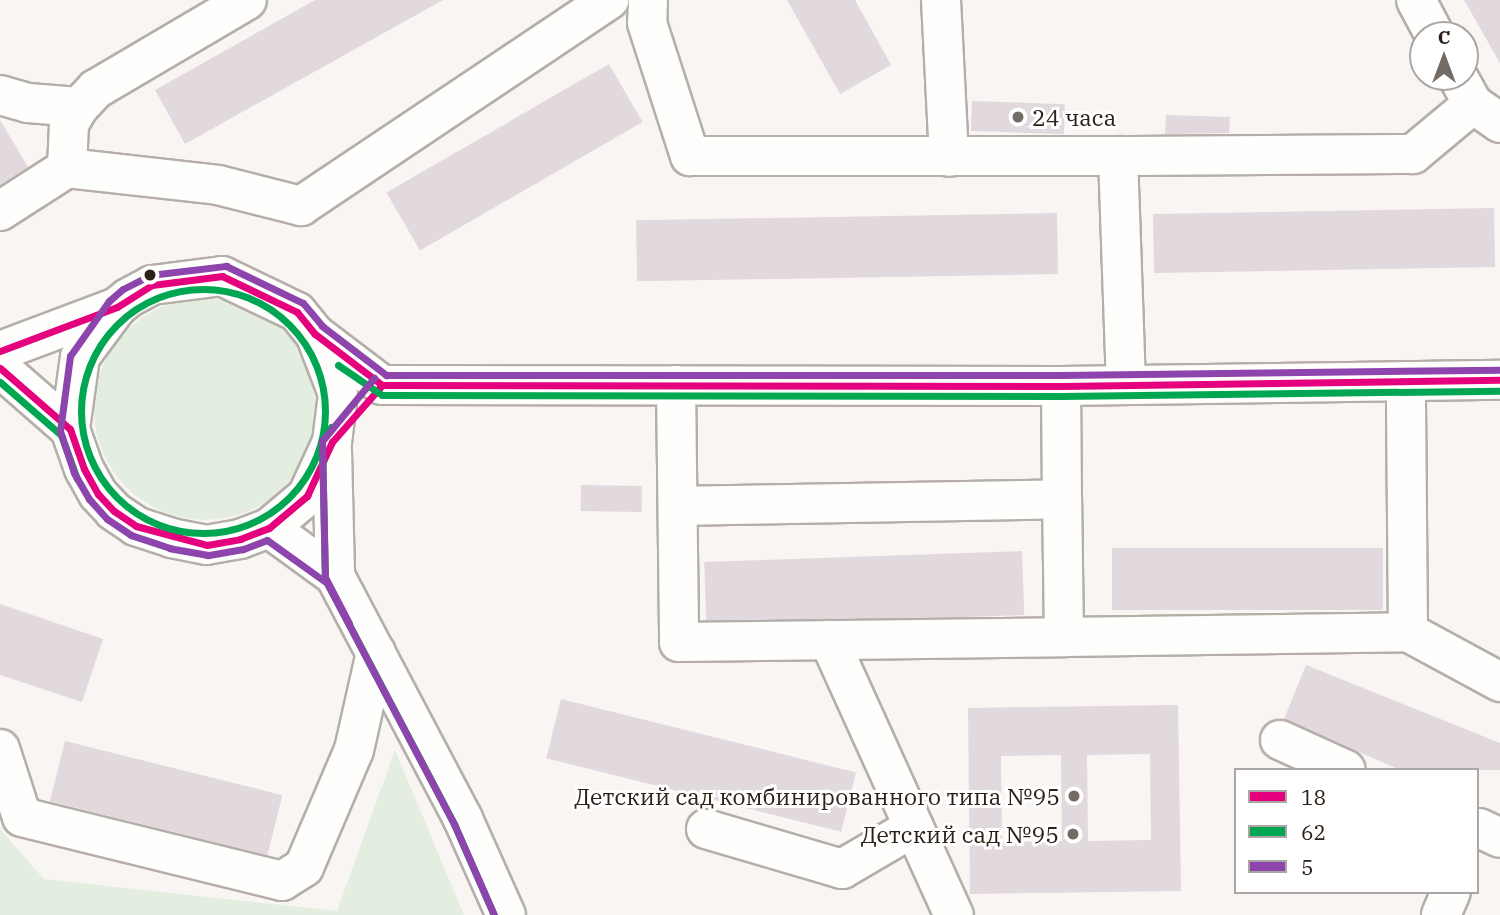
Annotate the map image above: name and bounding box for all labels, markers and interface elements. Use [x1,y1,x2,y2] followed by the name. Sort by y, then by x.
[1409,21,1479,91] north arrow
[1438,25,1450,49] text: С
[1032,103,1116,131] place label: 24 часа
[1010,109,1026,125] marker: 24 часа
[143,268,157,282] unlabelled marker
[1234,768,1479,894] legend
[575,782,1060,810] place label: Детский сад комбинированного типа №95
[1301,783,1326,811] text: 18
[1066,788,1082,804] marker: Детский сад комбинированного типа №95
[1301,818,1326,846] text: 62
[861,820,1059,848] place label: Детский сад №95
[1065,826,1081,842] marker: Детский сад №95
[1301,853,1314,881] text: 5

